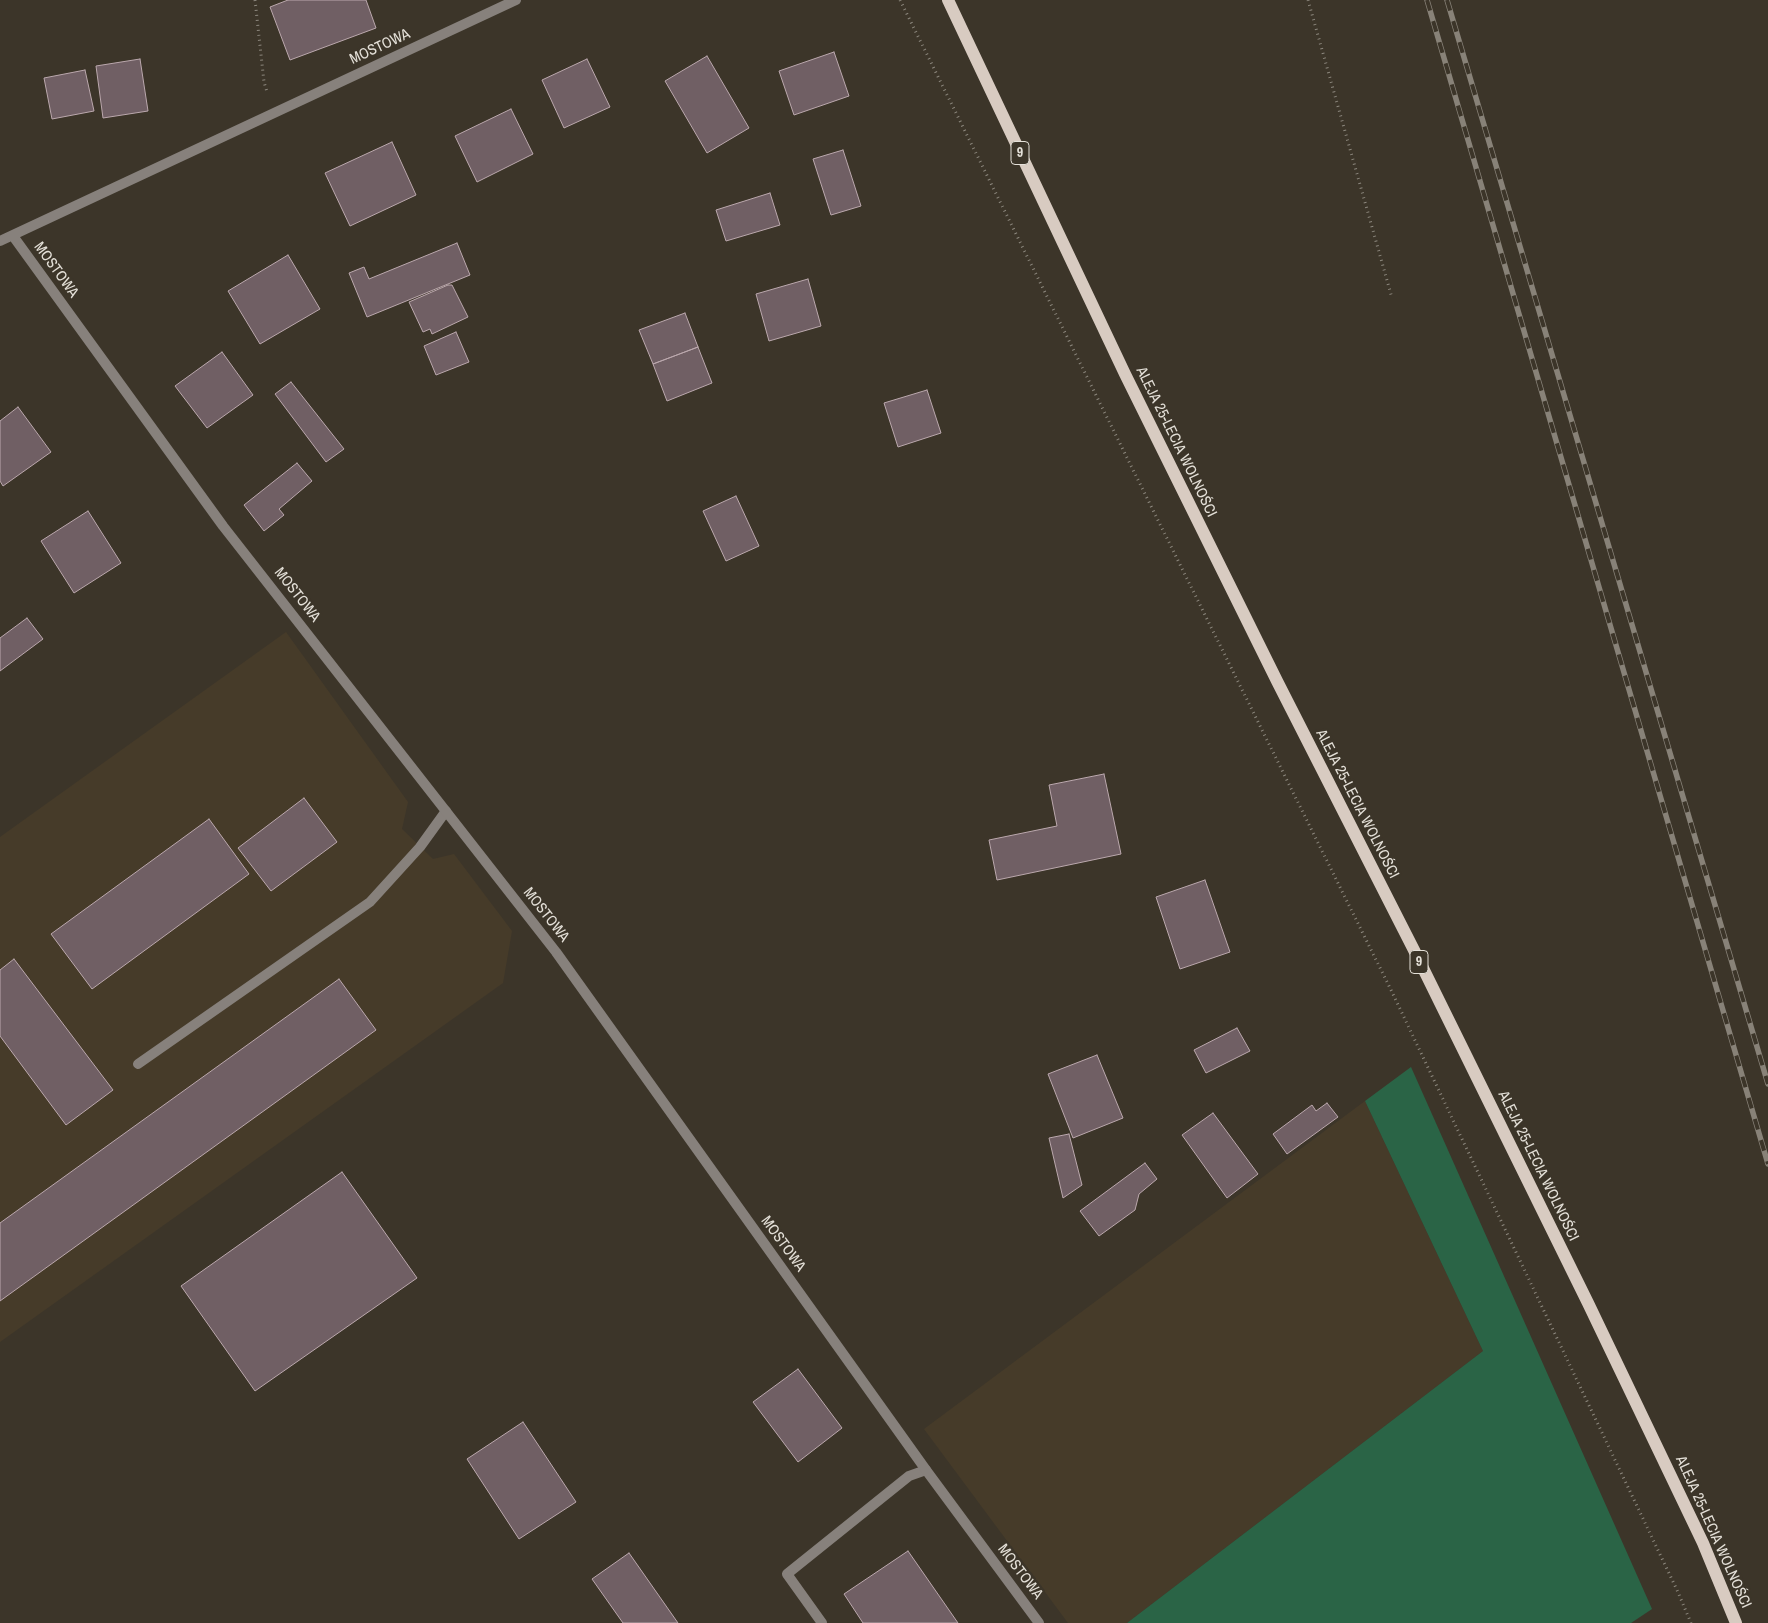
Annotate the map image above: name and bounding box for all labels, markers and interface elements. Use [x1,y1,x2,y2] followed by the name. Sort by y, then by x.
[347,25,413,69] street label: MOSTOWA
[1011,142,1029,164] road number: 9
[30,239,82,301] street label: MOSTOWA
[1132,364,1220,520] street label: ALEJA 25-LECIA WOLNOŚCI
[270,564,324,626] street label: MOSTOWA
[1312,727,1402,881] street label: ALEJA 25-LECIA WOLNOŚCI
[519,884,573,946] street label: MOSTOWA
[1410,950,1428,974] road number: 9
[1494,1088,1582,1244] street label: ALEJA 25-LECIA WOLNOŚCI
[757,1213,809,1275] street label: MOSTOWA
[1671,1453,1755,1611] street label: ALEJA 25-LECIA WOLNOŚCI
[993,1541,1047,1603] street label: MOSTOWA

